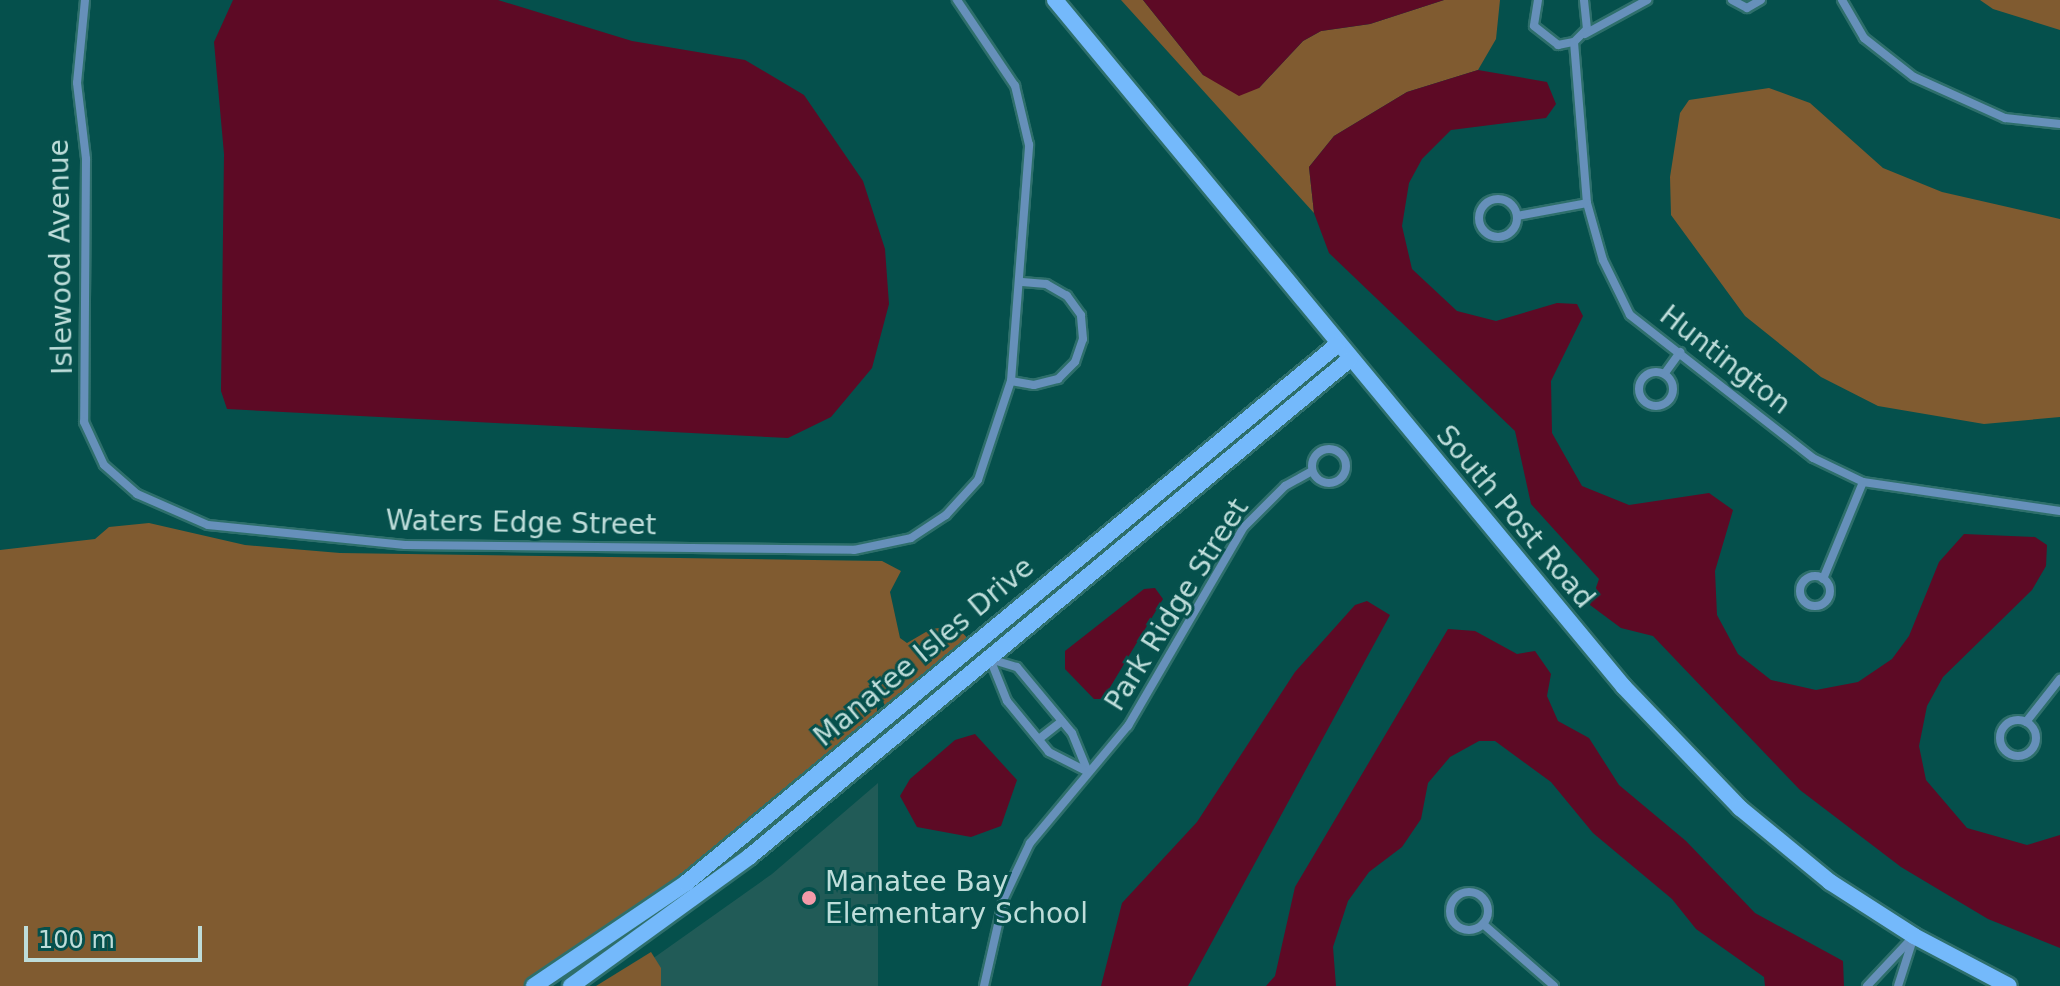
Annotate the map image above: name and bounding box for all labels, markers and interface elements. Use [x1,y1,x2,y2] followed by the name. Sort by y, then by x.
[42,139,80,375] street label: Islewood Avenue
[1653,299,1797,421] street label: Huntington
[1429,419,1601,615] street label: South Post Road
[1098,493,1256,717] street label: Park Ridge Street
[385,504,657,542] street label: Waters Edge Street
[807,550,1041,754] street label: Manatee Isles Drive
[825,865,1088,931] place label: Manatee Bay Elementary School
[800,889,818,907] marker: Manatee Bay Elementary School
[28,910,206,960] scale bar
[38,926,115,954] text: 100 m

